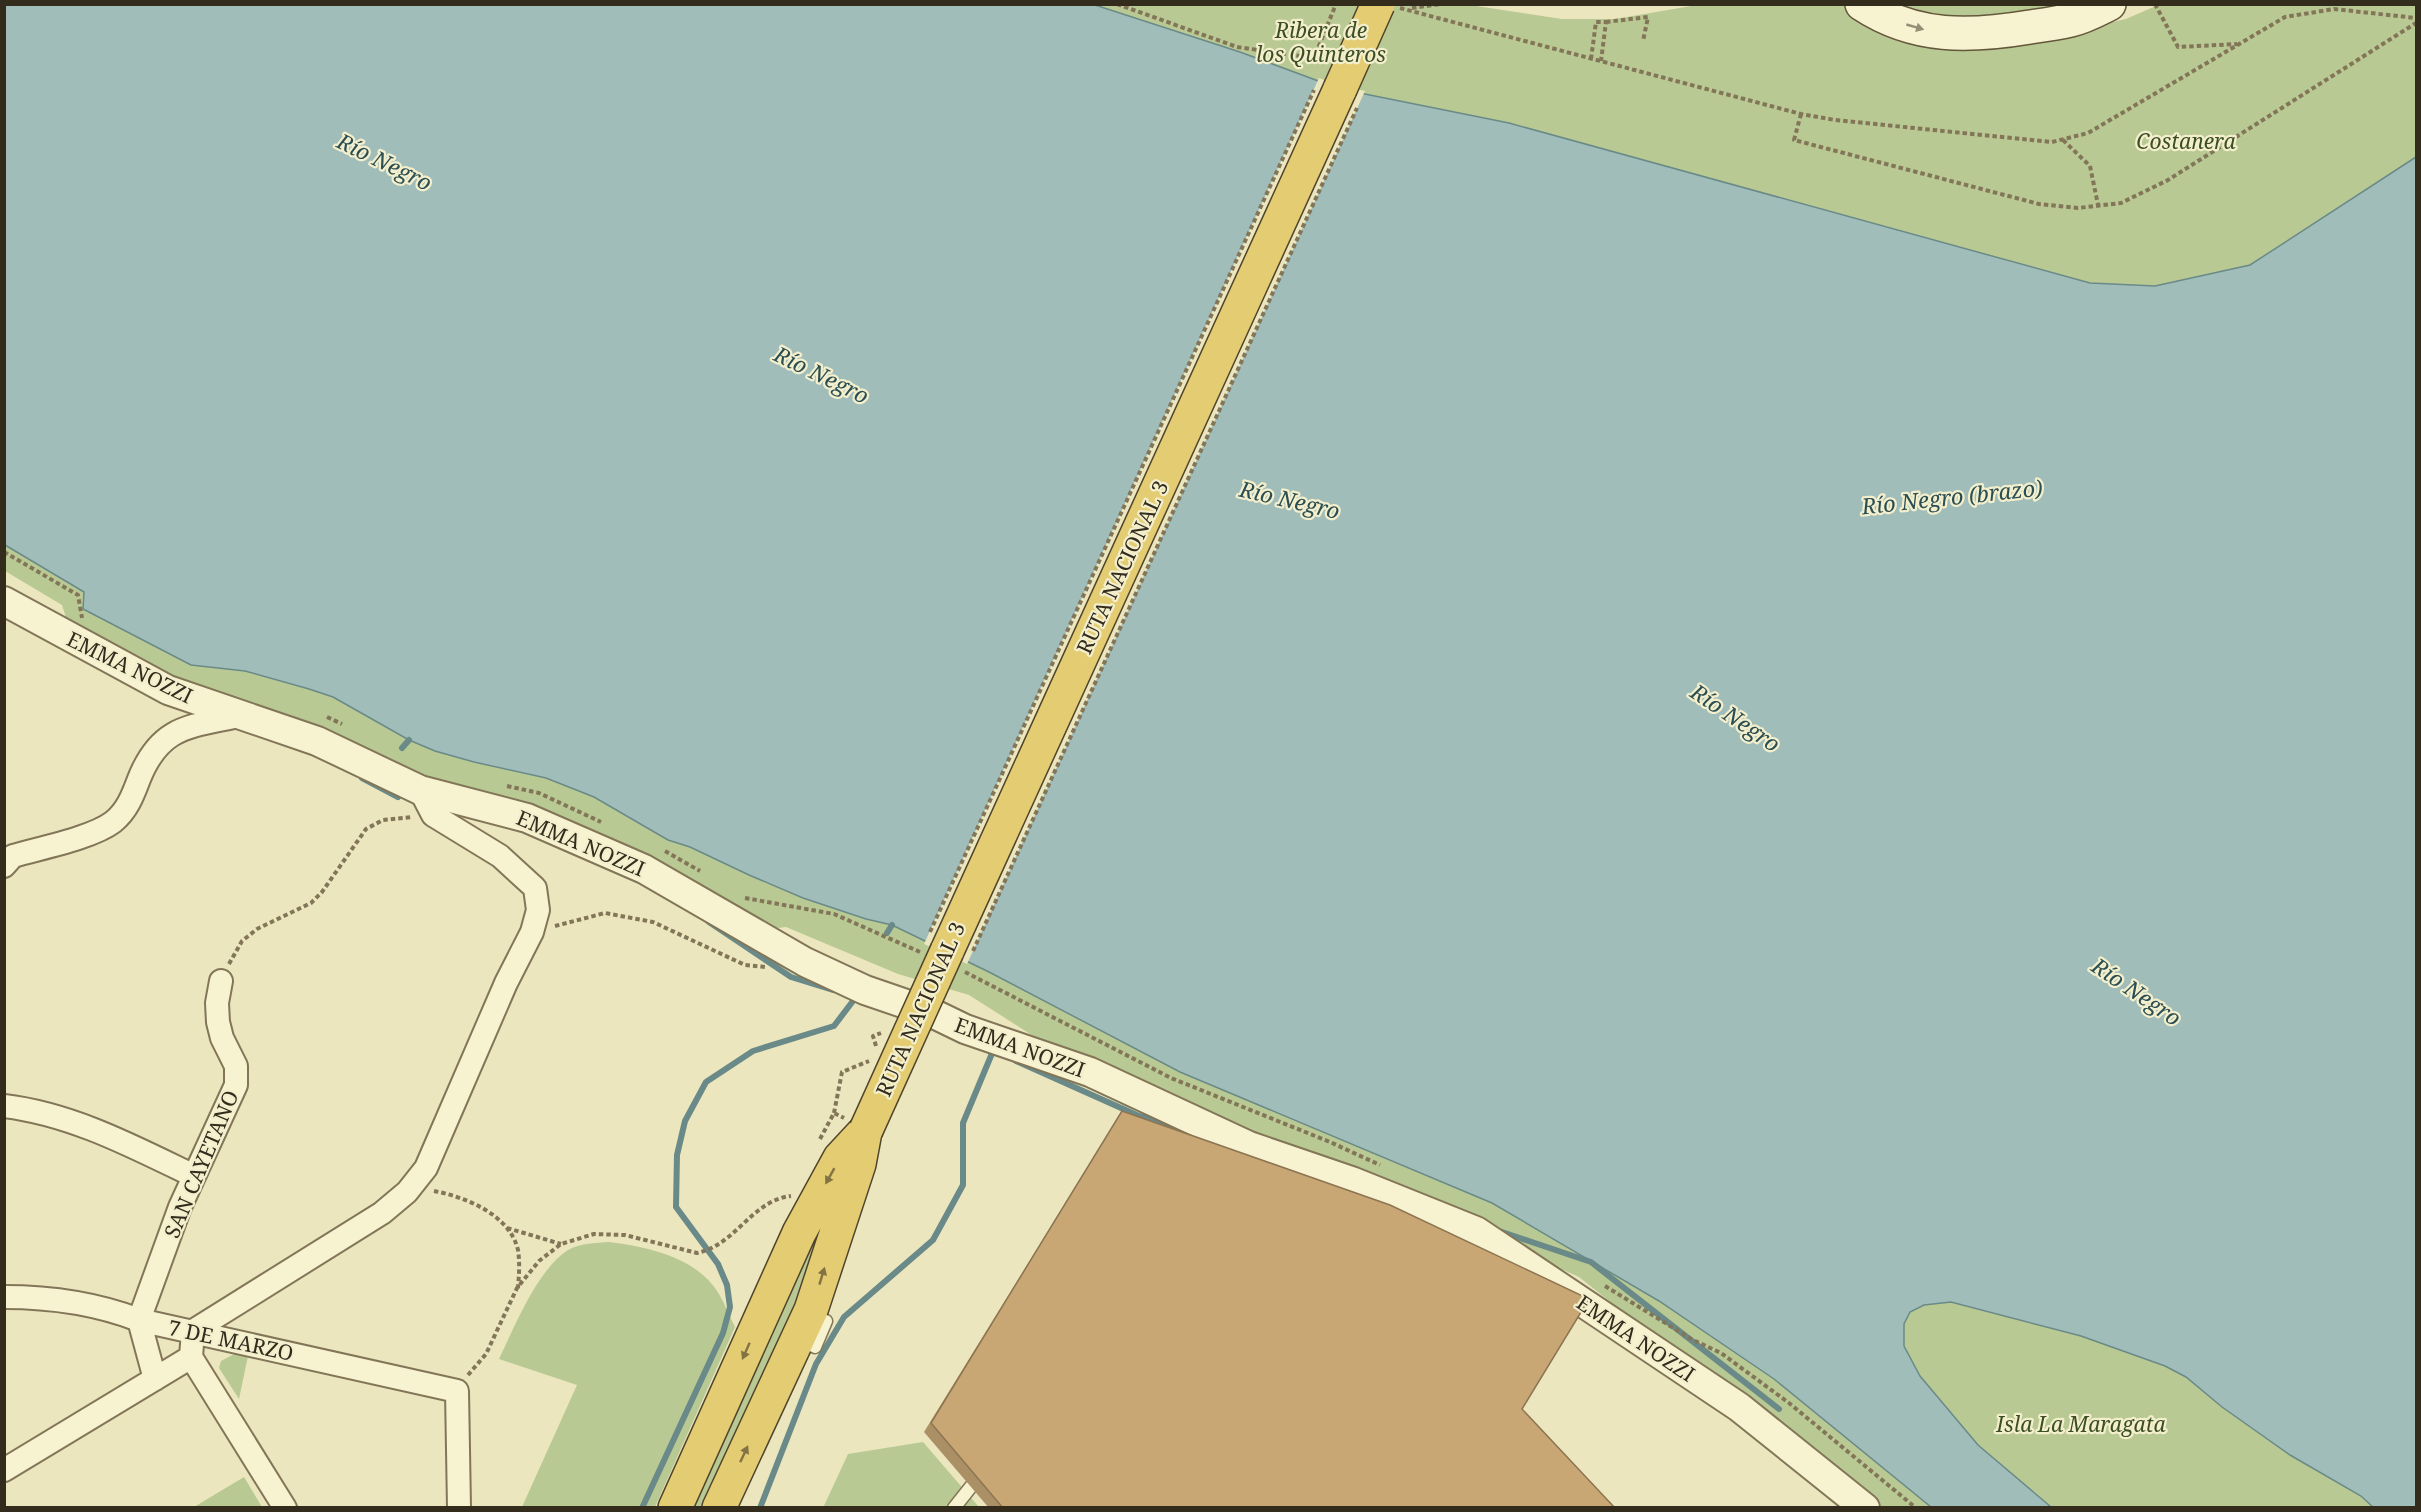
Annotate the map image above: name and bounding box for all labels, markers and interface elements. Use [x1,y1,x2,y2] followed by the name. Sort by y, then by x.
[1256,16,1386,68] park label: Ribera de los Quinteros
[1906,23,1924,33] one-way arrow
[332,125,437,197] water label: Río Negro
[2136,127,2237,155] park label: Costanera
[769,338,874,410] water label: Río Negro
[1859,472,2044,521] water label: Río Negro (brazo)
[1236,473,1343,525] water label: Río Negro
[1070,476,1174,658] street label: RUTA NACIONAL 3
[62,624,198,710] street label: EMMA NOZZI
[1685,675,1787,758] water label: Río Negro
[513,803,649,883] street label: EMMA NOZZI
[869,917,971,1101] street label: RUTA NACIONAL 3
[2086,949,2188,1032] water label: Río Negro
[951,1010,1089,1084] street label: EMMA NOZZI
[157,1086,245,1242] street label: SAN CAYETANO
[825,1167,835,1184] one-way arrow
[818,1267,827,1285] one-way arrow
[1571,1288,1701,1388] street label: EMMA NOZZI
[166,1313,296,1367] street label: 7 DE MARZO
[741,1343,750,1360] one-way arrow
[1995,1410,2166,1438] park label: Isla La Maragata
[739,1446,748,1463] one-way arrow

